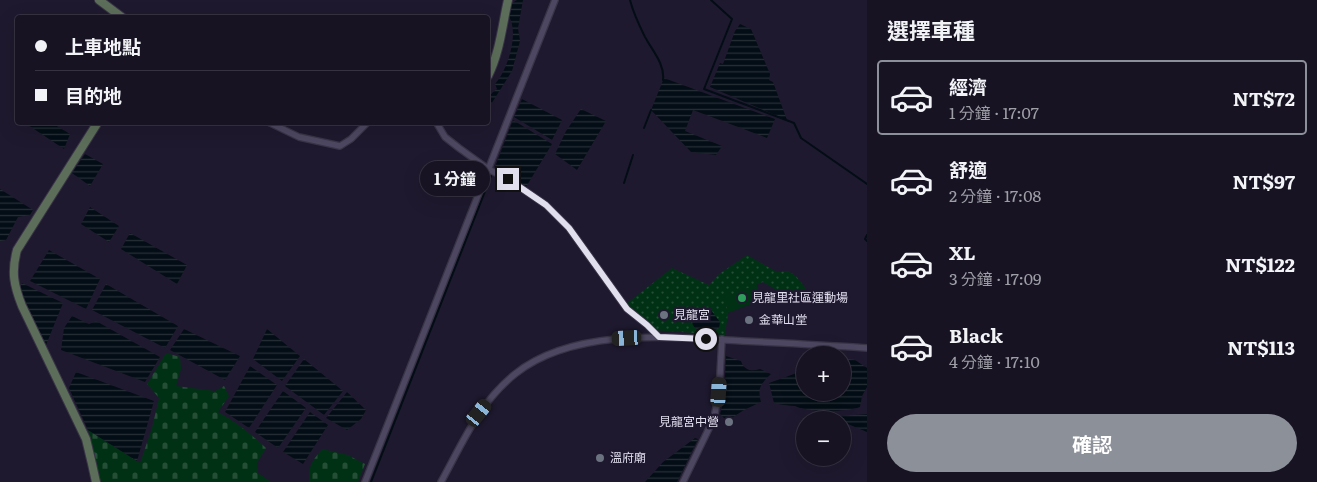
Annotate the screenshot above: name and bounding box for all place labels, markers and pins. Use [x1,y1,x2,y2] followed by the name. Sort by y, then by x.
[752,288,848,306] place label: 見龍里社區運動場
[736,292,748,304] marker: 見龍里社區運動場
[674,305,710,323] place label: 見龍宮
[658,309,670,321] marker: 見龍宮
[759,310,807,328] place label: 金華山堂
[743,314,755,326] marker: 金華山堂
[659,412,719,430] place label: 見龍宮中營
[723,416,735,428] marker: 見龍宮中營
[610,448,646,466] place label: 溫府廟
[594,452,606,464] marker: 溫府廟

